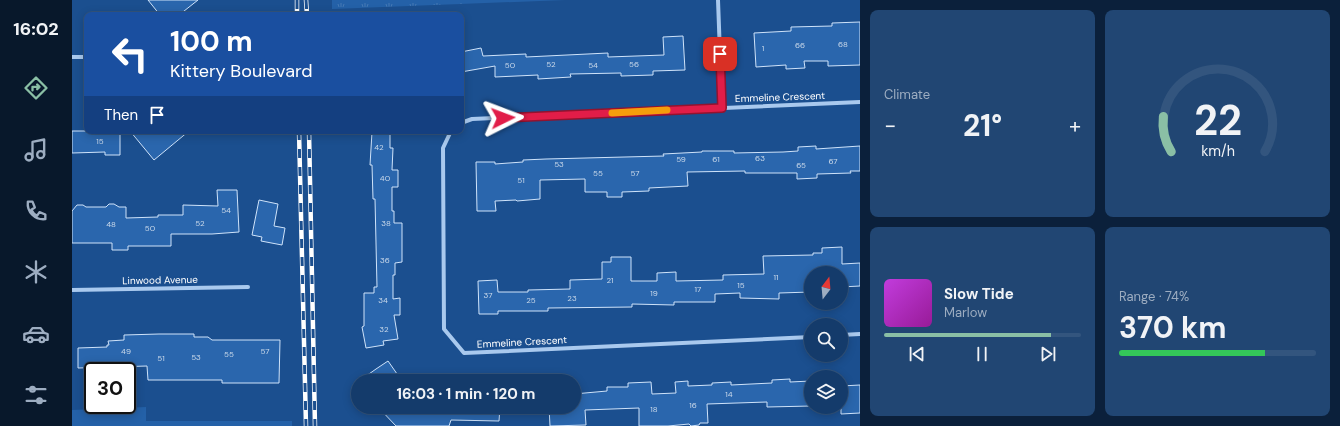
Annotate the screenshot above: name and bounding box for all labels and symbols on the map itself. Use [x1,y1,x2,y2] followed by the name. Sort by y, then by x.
[703,37,737,71] pin
[838,39,848,49] house number: 68
[795,40,805,50] house number: 66
[762,43,764,53] house number: 1
[546,59,556,69] house number: 52
[629,59,639,69] house number: 56
[505,60,516,70] house number: 50
[588,60,598,70] house number: 54
[735,89,825,105] street label: Emmeline Crescent
[482,97,524,139] position arrow
[96,136,104,146] house number: 15
[374,142,384,152] house number: 42
[755,153,765,163] house number: 63
[676,154,686,164] house number: 59
[712,154,720,164] house number: 61
[828,156,838,166] house number: 67
[554,159,564,169] house number: 53
[796,160,806,170] house number: 65
[593,168,603,178] house number: 55
[630,168,640,178] house number: 57
[380,173,391,183] house number: 40
[517,175,525,185] house number: 51
[221,205,231,215] house number: 54
[195,218,205,228] house number: 52
[381,218,391,228] house number: 38
[106,219,116,229] house number: 48
[145,223,156,233] house number: 50
[380,255,390,265] house number: 36
[804,266,848,310] north arrow
[774,272,779,282] house number: 11
[122,273,198,287] street label: Linwood Avenue
[606,275,614,285] house number: 21
[737,280,745,290] house number: 15
[695,284,701,294] house number: 17
[650,288,658,298] house number: 19
[484,290,492,300] house number: 37
[567,293,577,303] house number: 23
[378,295,388,305] house number: 34
[526,295,536,305] house number: 25
[379,324,389,334] house number: 32
[477,333,568,351] street label: Emmeline Crescent
[121,346,131,356] house number: 49
[260,346,270,356] house number: 57
[224,349,234,359] house number: 55
[191,352,201,362] house number: 53
[157,353,165,363] house number: 51
[84,362,136,414] speed limit sign: 30
[725,389,733,399] house number: 14
[689,400,697,410] house number: 16
[650,404,658,414] house number: 18

